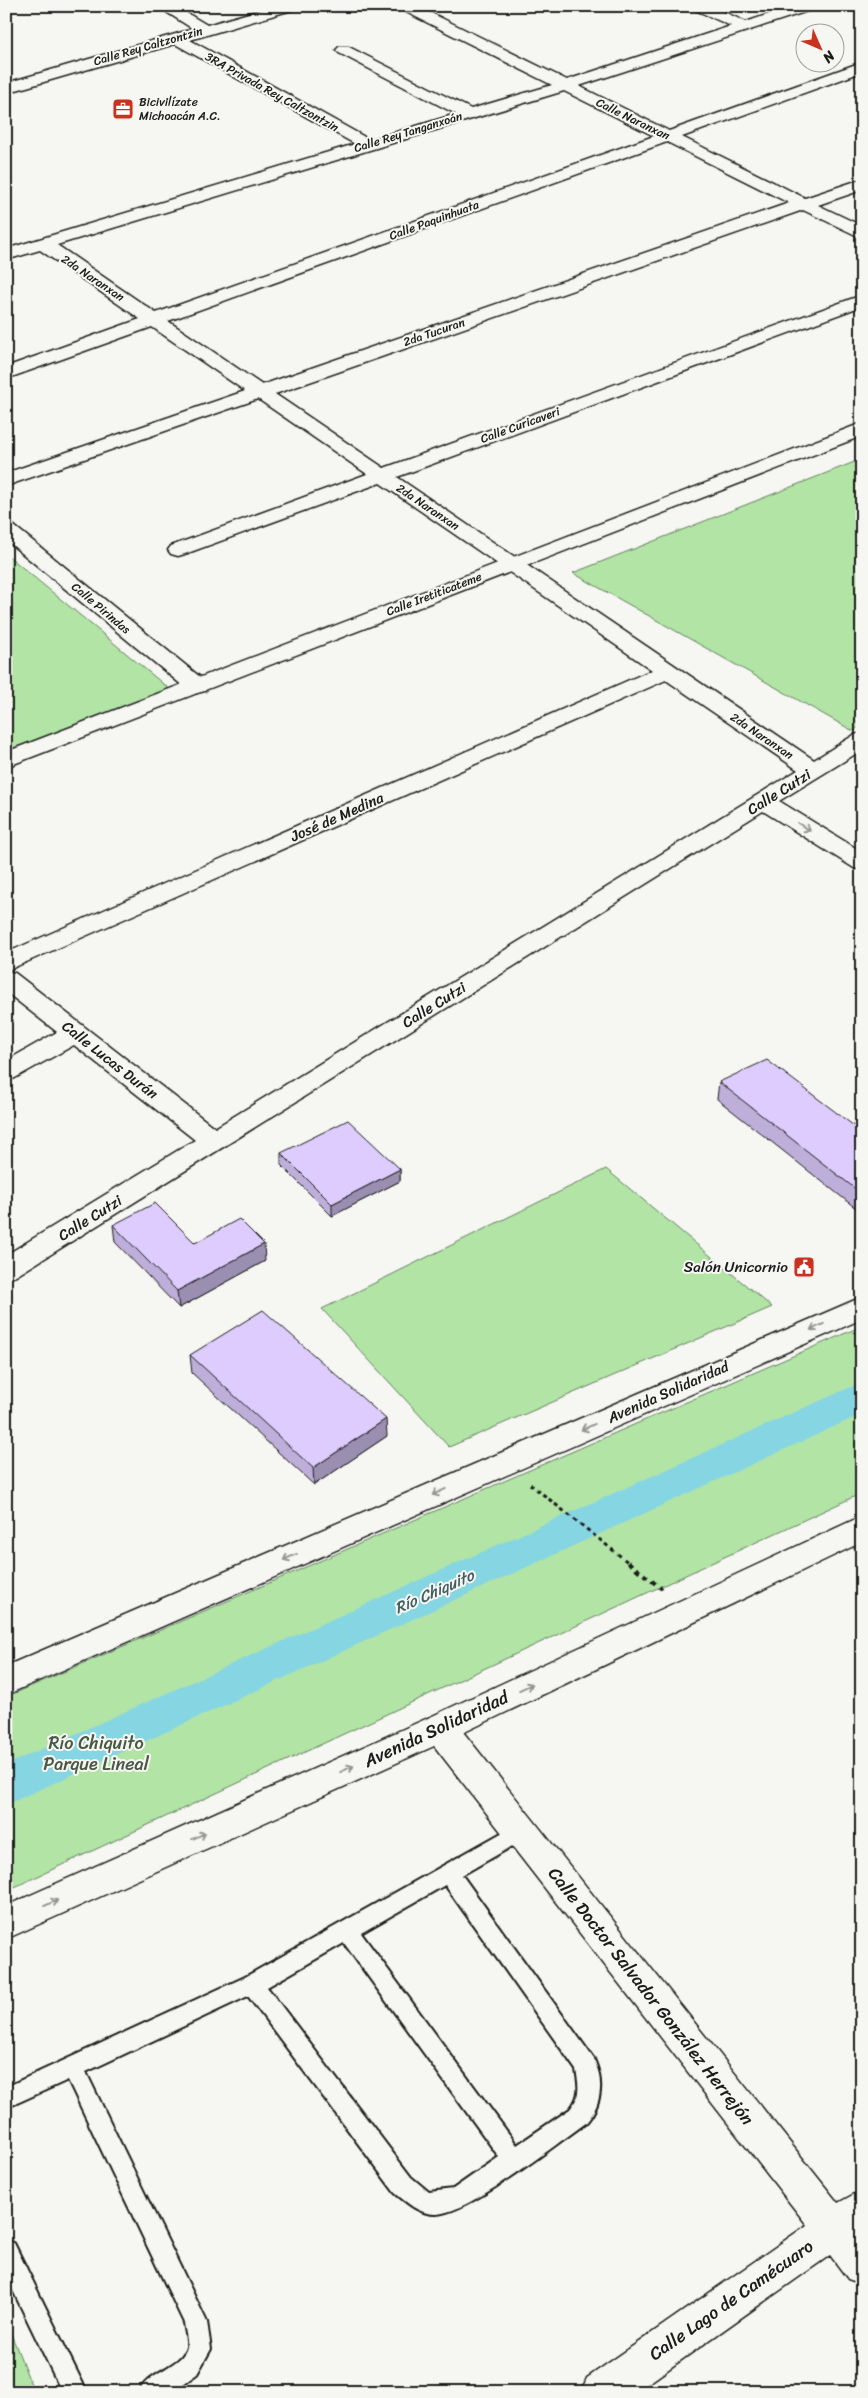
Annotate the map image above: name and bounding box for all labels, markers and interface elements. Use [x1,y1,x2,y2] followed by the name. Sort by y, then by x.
[91,20,206,72] street label: Calle Rey Caltzontzin
[796,22,846,72] north arrow
[816,44,842,69] text: N
[201,46,343,138] street label: 3RA Privada Rey Caltzontzin
[139,91,221,127] place label: Bicivilízate Michoacán A.C.
[592,92,674,147] street label: Calle Naranxan
[111,97,135,121] office icon: Bicivilízate Michoacán A.C.
[351,105,466,159] street label: Calle Rey Tanganxoán
[386,193,483,246] street label: Calle Paquinhuata
[57,249,130,308] street label: 2da Naranxan
[400,311,468,353] street label: 2da Tucuran
[477,400,564,450] street label: Calle Curicaveri
[392,478,465,537] street label: 2da Naranxan
[383,566,485,622] street label: Calle Iretiticateme
[66,576,136,640] street label: Calle Pirindas
[726,707,799,766] street label: 2da Naranxan
[742,762,817,822] street label: Calle Cutzi
[285,785,388,850] street label: José de Medina
[797,823,811,833] one-way arrow
[397,975,472,1035] street label: Calle Cutzi
[56,1014,164,1106] street label: Calle Lucas Durán
[53,1188,128,1248] street label: Calle Cutzi
[684,1254,788,1280] place label: Salón Unicornio
[792,1255,816,1279] public building icon: Salón Unicornio
[810,1322,825,1332] one-way arrow
[602,1353,734,1431] street label: Avenida Solidaridad
[581,1423,596,1433] one-way arrow
[432,1488,447,1498] one-way arrow
[283,1553,298,1563] one-way arrow
[390,1561,480,1622] water label: Río Chiquito
[357,1681,515,1777] street label: Avenida Solidaridad
[518,1681,533,1691] one-way arrow
[43,1727,150,1780] park label: Río Chiquito Parque Lineal
[339,1764,354,1774] one-way arrow
[191,1831,206,1841] one-way arrow
[540,1860,763,2133] street label: Calle Doctor Salvador González Herrejón
[43,1898,58,1907] one-way arrow
[642,2231,820,2369] street label: Calle Lago de Camécuaro

